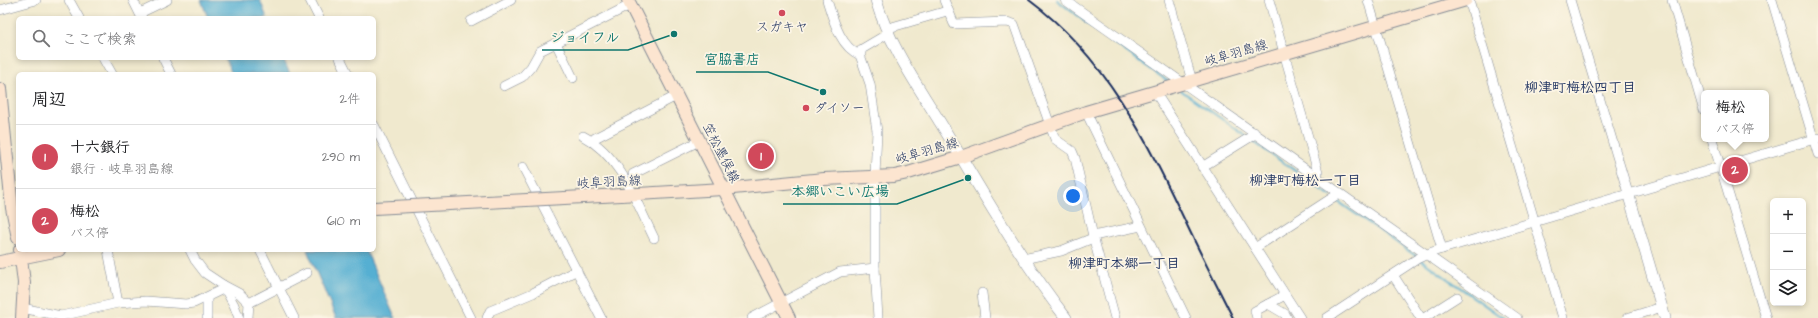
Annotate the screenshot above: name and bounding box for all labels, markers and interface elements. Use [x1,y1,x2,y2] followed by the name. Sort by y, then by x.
[777,8,787,18] marker: スガキヤ
[16,16,376,60] search box
[756,18,808,36] place label: スガキヤ
[542,24,628,50] callout: ジョイフル
[30,27,52,49] icon: search
[550,28,620,48] text: ジョイフル
[62,29,137,50] text: ここで検索
[1202,35,1271,71] street label: 岐阜羽島線
[696,46,768,72] callout: 宮脇書店
[704,50,760,70] text: 宮脇書店
[1524,78,1636,98] district label: 柳津町梅松四丁目
[32,88,66,112] text: 周辺
[340,90,360,108] text: 2件
[1701,90,1769,142] popup
[1715,97,1746,118] text: 梅松
[814,99,865,117] place label: ダイソー
[801,103,811,113] marker: ダイソー
[698,120,744,187] street label: 笠松墨俣線
[1715,120,1755,138] text: バス停
[893,133,962,169] street label: 岐阜羽島線
[70,137,130,158] text: 十六銀行
[748,141,774,171] pin: 1
[44,148,46,166] text: 1
[322,148,360,166] text: 290 m
[1722,155,1748,185] pin: 2
[70,160,173,178] text: 銀行 · 岐阜羽島線
[576,171,643,193] street label: 岐阜羽島線
[1249,171,1361,191] district label: 柳津町梅松一丁目
[783,178,897,204] callout: 本郷いこい広場
[791,182,889,202] text: 本郷いこい広場
[1063,186,1083,206] your location
[1770,198,1806,306] map controls
[1770,198,1806,234] button: +
[70,201,100,222] text: 梅松
[41,212,49,230] text: 2
[327,212,360,230] text: 610 m
[70,224,109,242] text: バス停
[1770,234,1806,270] button: −
[1068,254,1180,274] district label: 柳津町本郷一丁目
[1770,270,1806,306] button: layers

